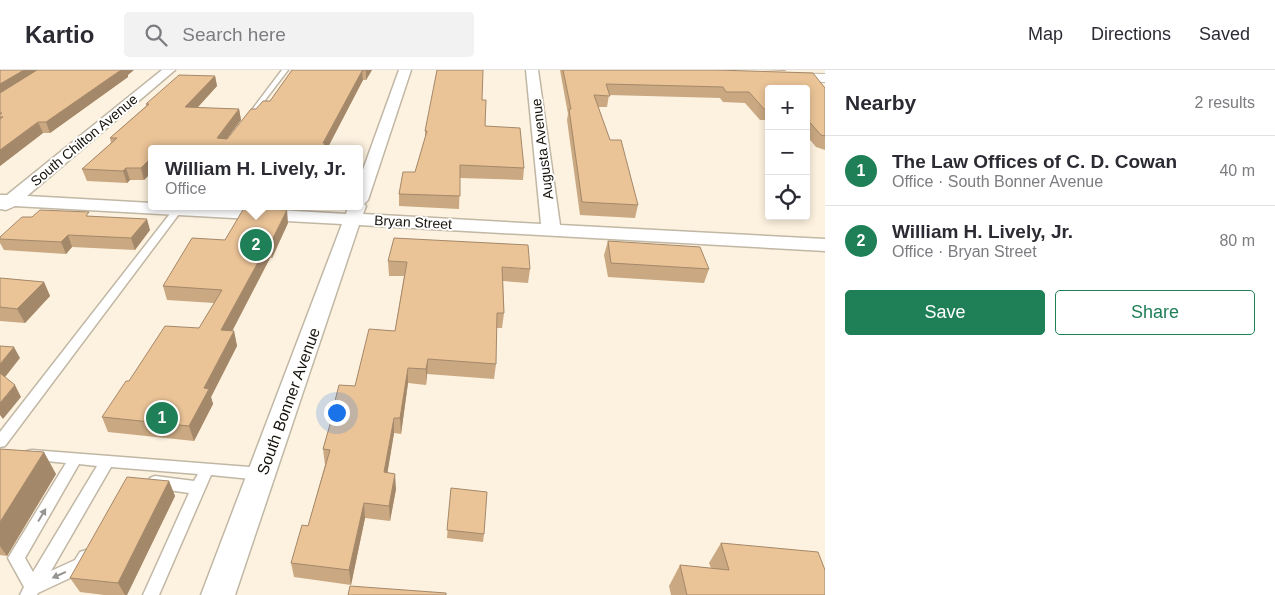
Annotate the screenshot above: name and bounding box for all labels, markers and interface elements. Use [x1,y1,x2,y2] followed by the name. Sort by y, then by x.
[124,12,474,57] search box
[25,21,94,48] text: Kartio
[142,21,170,49] icon: search
[182,24,286,45] text: Search here
[1028,24,1063,44] text: Map
[1091,24,1171,44] text: Directions
[1199,24,1250,44] text: Saved
[765,85,810,220] map controls
[765,85,810,130] button: +
[27,91,141,189] street label: South Chilton Avenue
[845,91,916,114] text: Nearby
[1195,94,1255,111] text: 2 results
[528,97,556,200] street label: Augusta Avenue
[765,130,810,175] button: −
[148,145,363,210] popup
[892,151,1177,172] text: The Law Offices of C. D. Cowan
[165,158,346,179] text: William H. Lively, Jr.
[857,162,865,179] text: 1
[1219,162,1255,179] text: 40 m
[892,173,1103,190] text: Office · South Bonner Avenue
[765,175,810,220] button: locate
[165,180,206,197] text: Office
[374,212,452,232] street label: Bryan Street
[892,221,1073,242] text: William H. Lively, Jr.
[240,226,272,264] pin: 2
[857,232,865,249] text: 2
[1219,232,1255,249] text: 80 m
[892,243,1037,260] text: Office · Bryan Street
[845,290,1045,335] button: Save
[1055,290,1255,335] button: Share
[254,325,323,477] street label: South Bonner Avenue
[146,399,178,437] pin: 1
[324,400,350,426] your location
[38,509,47,522] one-way arrow
[52,572,66,580] one-way arrow

